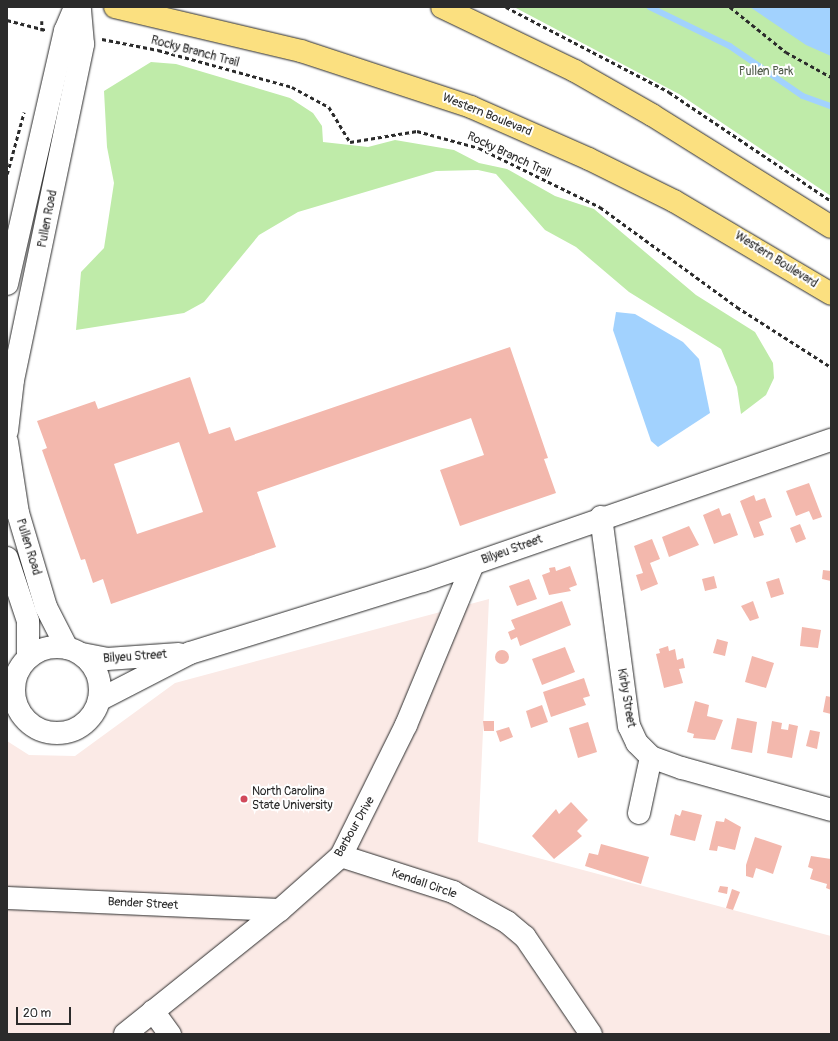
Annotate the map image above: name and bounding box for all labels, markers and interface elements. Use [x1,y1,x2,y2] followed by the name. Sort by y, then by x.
[149,33,241,71] street label: Rocky Branch Trail
[739,65,793,79] park label: Pullen Park
[440,91,534,139] street label: Western Boulevard
[465,129,553,181] street label: Rocky Branch Trail
[35,189,61,249] street label: Pullen Road
[732,229,820,291] street label: Western Boulevard
[13,517,43,577] street label: Pullen Road
[480,532,544,568] street label: Bilyeu Street
[103,648,167,666] street label: Bilyeu Street
[614,667,638,729] street label: Kirby Street
[252,785,333,813] place label: North Carolina State University
[239,794,249,804] marker: North Carolina State University
[332,794,378,860] street label: Barbour Drive
[389,866,459,902] street label: Kendall Circle
[107,895,179,913] street label: Bender Street
[18,999,73,1025] scale bar
[23,1006,51,1021] text: 20 m

